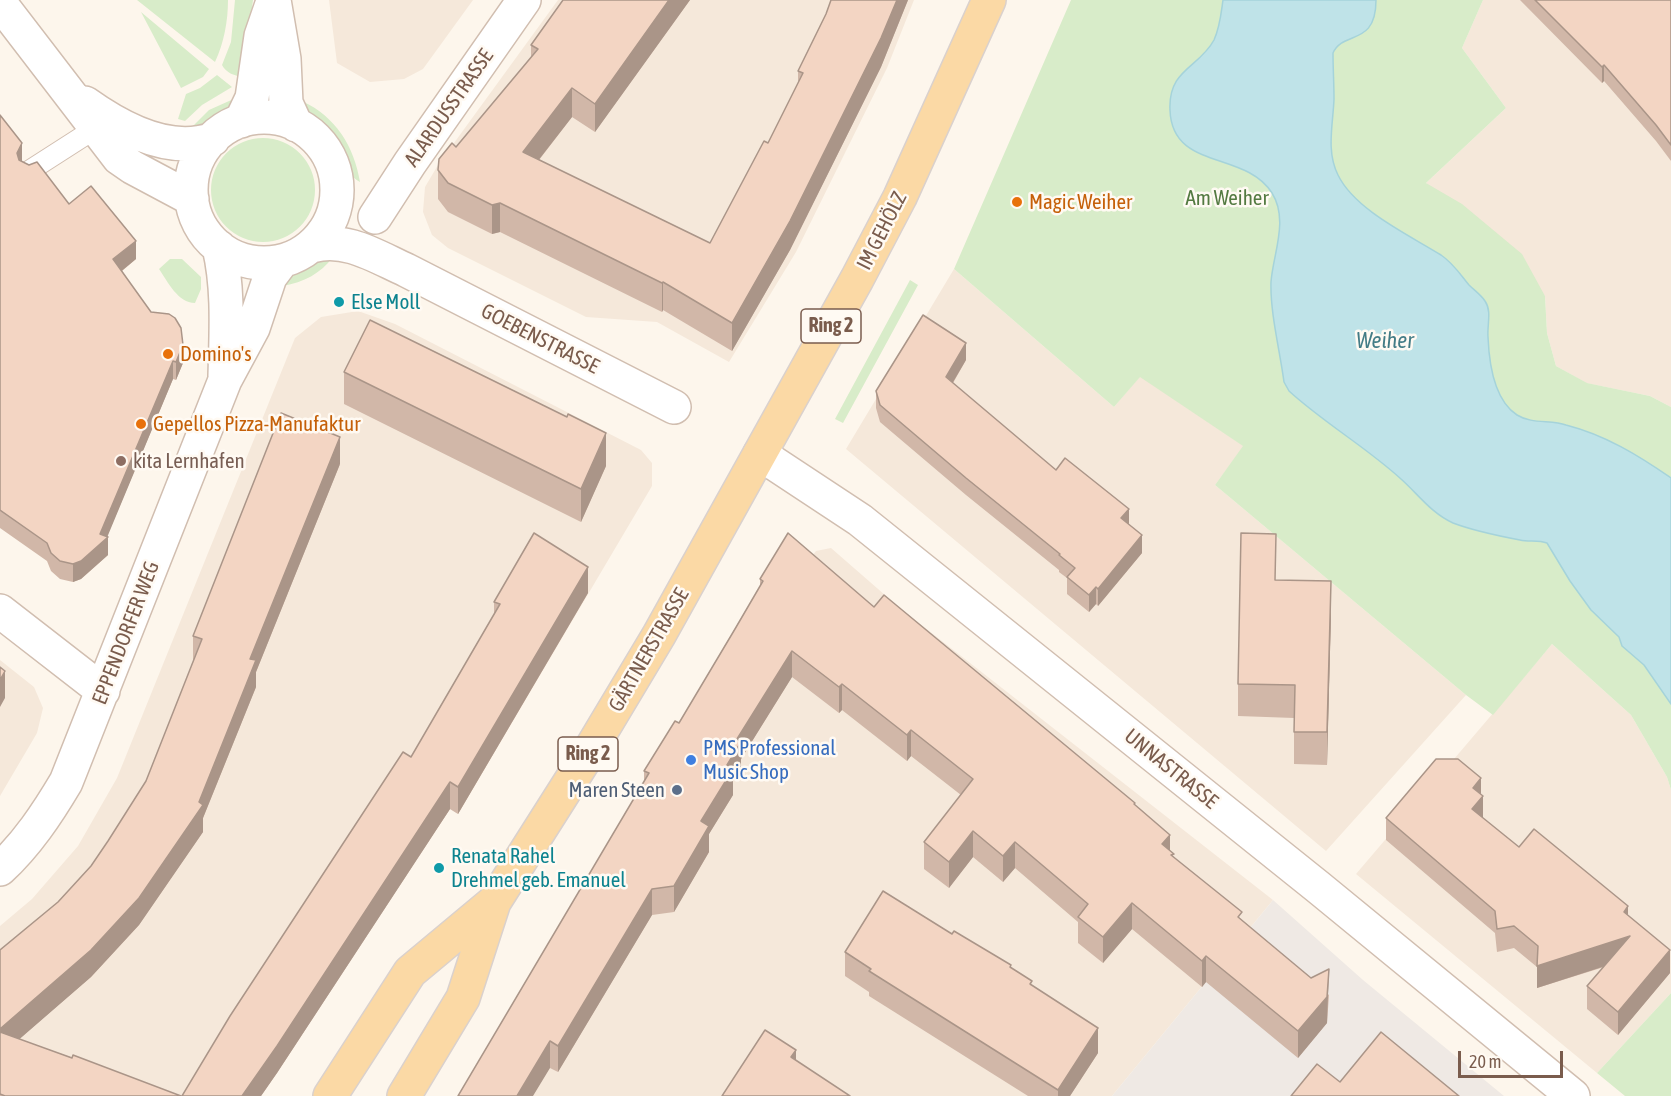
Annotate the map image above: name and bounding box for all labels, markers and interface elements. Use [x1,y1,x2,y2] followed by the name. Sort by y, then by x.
[399,44,499,172] street label: ALARDUSSTRASSE
[1185,185,1269,211] park label: Am Weiher
[852,188,912,274] street label: IM GEHÖLZ
[1029,189,1132,215] place label: Magic Weiher
[1010,195,1024,209] marker: Magic Weiher
[351,289,420,315] place label: Else Moll
[332,295,346,309] marker: Else Moll
[477,298,603,380] street label: GOEBENSTRASSE
[801,309,861,343] road number: Ring 2
[1356,328,1414,354] water label: Weiher
[180,341,252,367] place label: Domino's
[161,347,175,361] marker: Domino's
[153,411,360,437] place label: Gepellos Pizza-Manufaktur
[134,417,148,431] marker: Gepellos Pizza-Manufaktur
[133,448,245,474] place label: kita Lernhafen
[114,454,128,468] marker: kita Lernhafen
[87,558,165,708] street label: EPPENDORFER WEG
[603,584,695,716] street label: GÄRTNERSTRASSE
[1119,724,1223,814] street label: UNNASTRASSE
[703,735,836,785] place label: PMS Professional Music Shop
[558,737,618,771] road number: Ring 2
[684,753,698,767] marker: PMS Professional Music Shop
[569,777,665,803] place label: Maren Steen
[670,783,684,797] marker: Maren Steen
[451,843,626,893] place label: Renata Rahel Drehmel geb. Emanuel
[432,861,446,875] marker: Renata Rahel Drehmel geb. Emanuel
[1461,1039,1566,1077] scale bar
[1469,1051,1501,1072] text: 20 m

